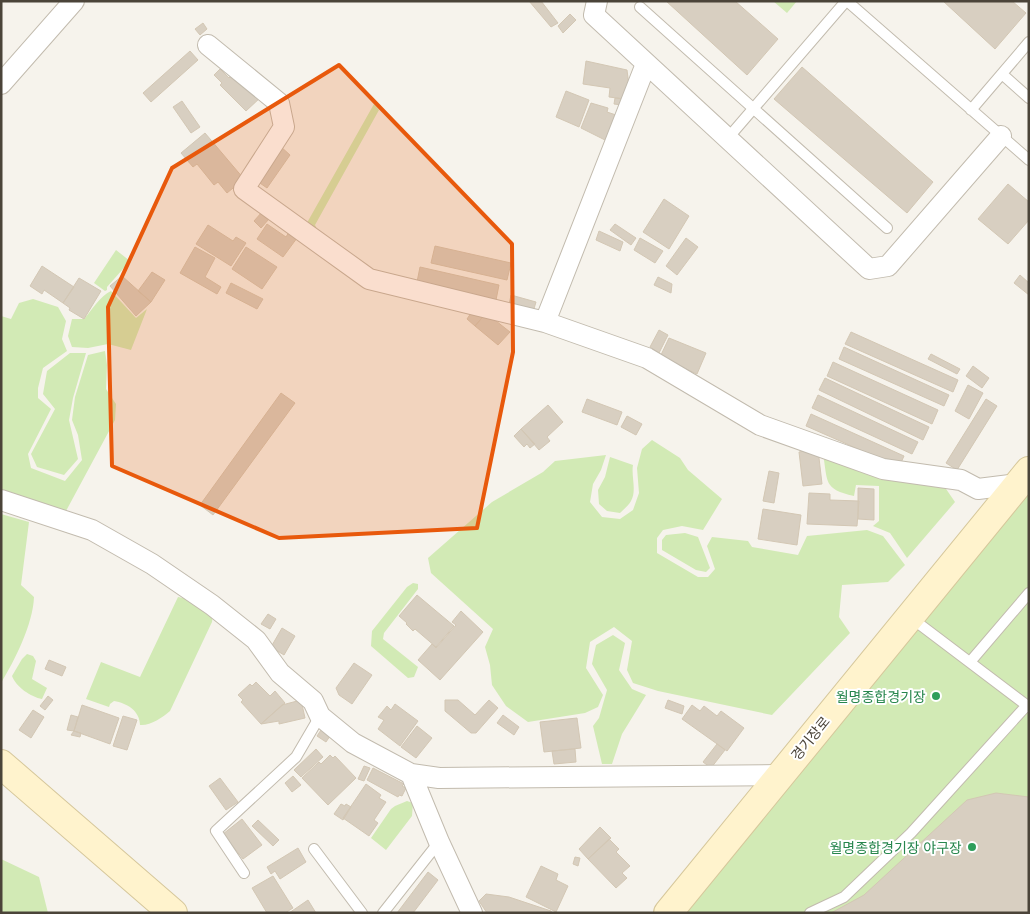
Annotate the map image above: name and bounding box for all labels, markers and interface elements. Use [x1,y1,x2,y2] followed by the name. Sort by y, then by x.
[836,687,926,706] place label: 월명종합경기장
[930,690,942,702] marker: 월명종합경기장
[786,712,834,764] street label: 경기장로
[830,838,962,857] place label: 월명종합경기장 야구장
[966,841,978,853] marker: 월명종합경기장 야구장

